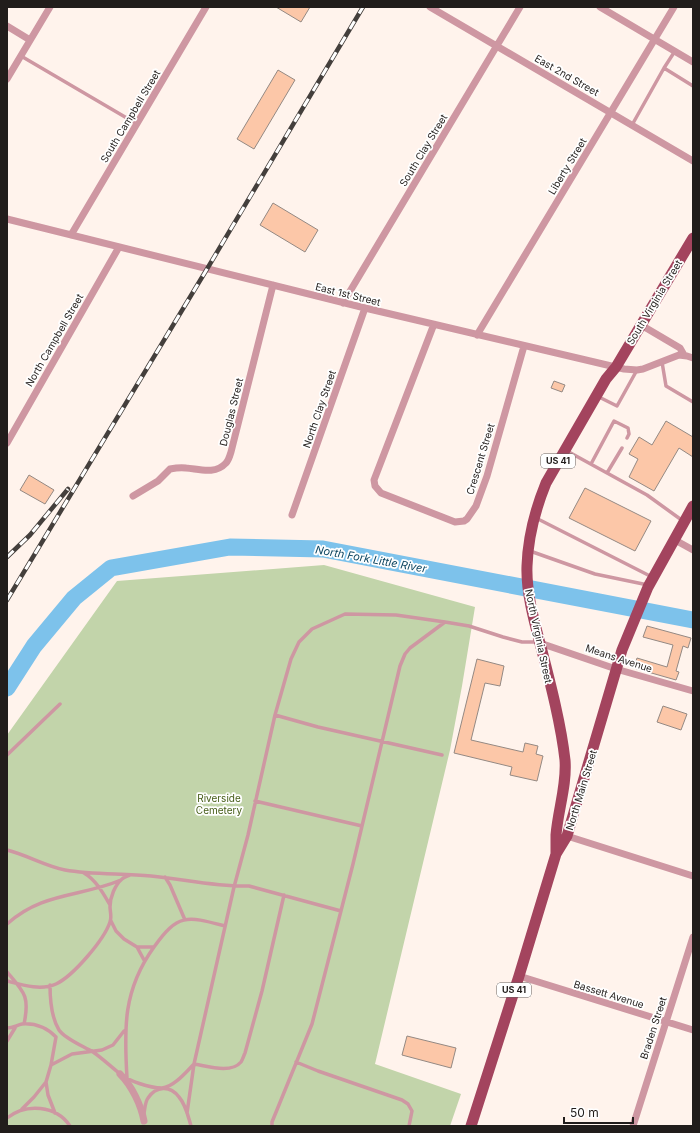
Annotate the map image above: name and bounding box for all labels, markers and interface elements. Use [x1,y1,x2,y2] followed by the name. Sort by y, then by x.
[533,52,602,99] street label: East 2nd Street
[98,67,163,165] street label: South Campbell Street
[397,111,450,188] street label: South Clay Street
[545,135,589,197] street label: Liberty Street
[624,257,684,347] street label: South Virginia Street
[314,280,382,308] street label: East 1st Street
[23,291,86,389] street label: North Campbell Street
[300,368,338,449] street label: North Clay Street
[217,376,245,447] street label: Douglas Street
[463,421,497,496] street label: Crescent Street
[541,454,575,468] road number: US 41
[314,542,429,576] water label: North Fork Little River
[523,588,555,685] street label: North Virginia Street
[584,642,654,675] street label: Means Avenue
[563,748,599,832] street label: North Main Street
[196,792,243,816] park label: Riverside Cemetery
[572,978,646,1010] street label: Bassett Avenue
[497,983,531,997] road number: US 41
[637,995,669,1061] street label: Braden Street
[564,1099,633,1125] scale bar
[570,1105,599,1120] text: 50 m

